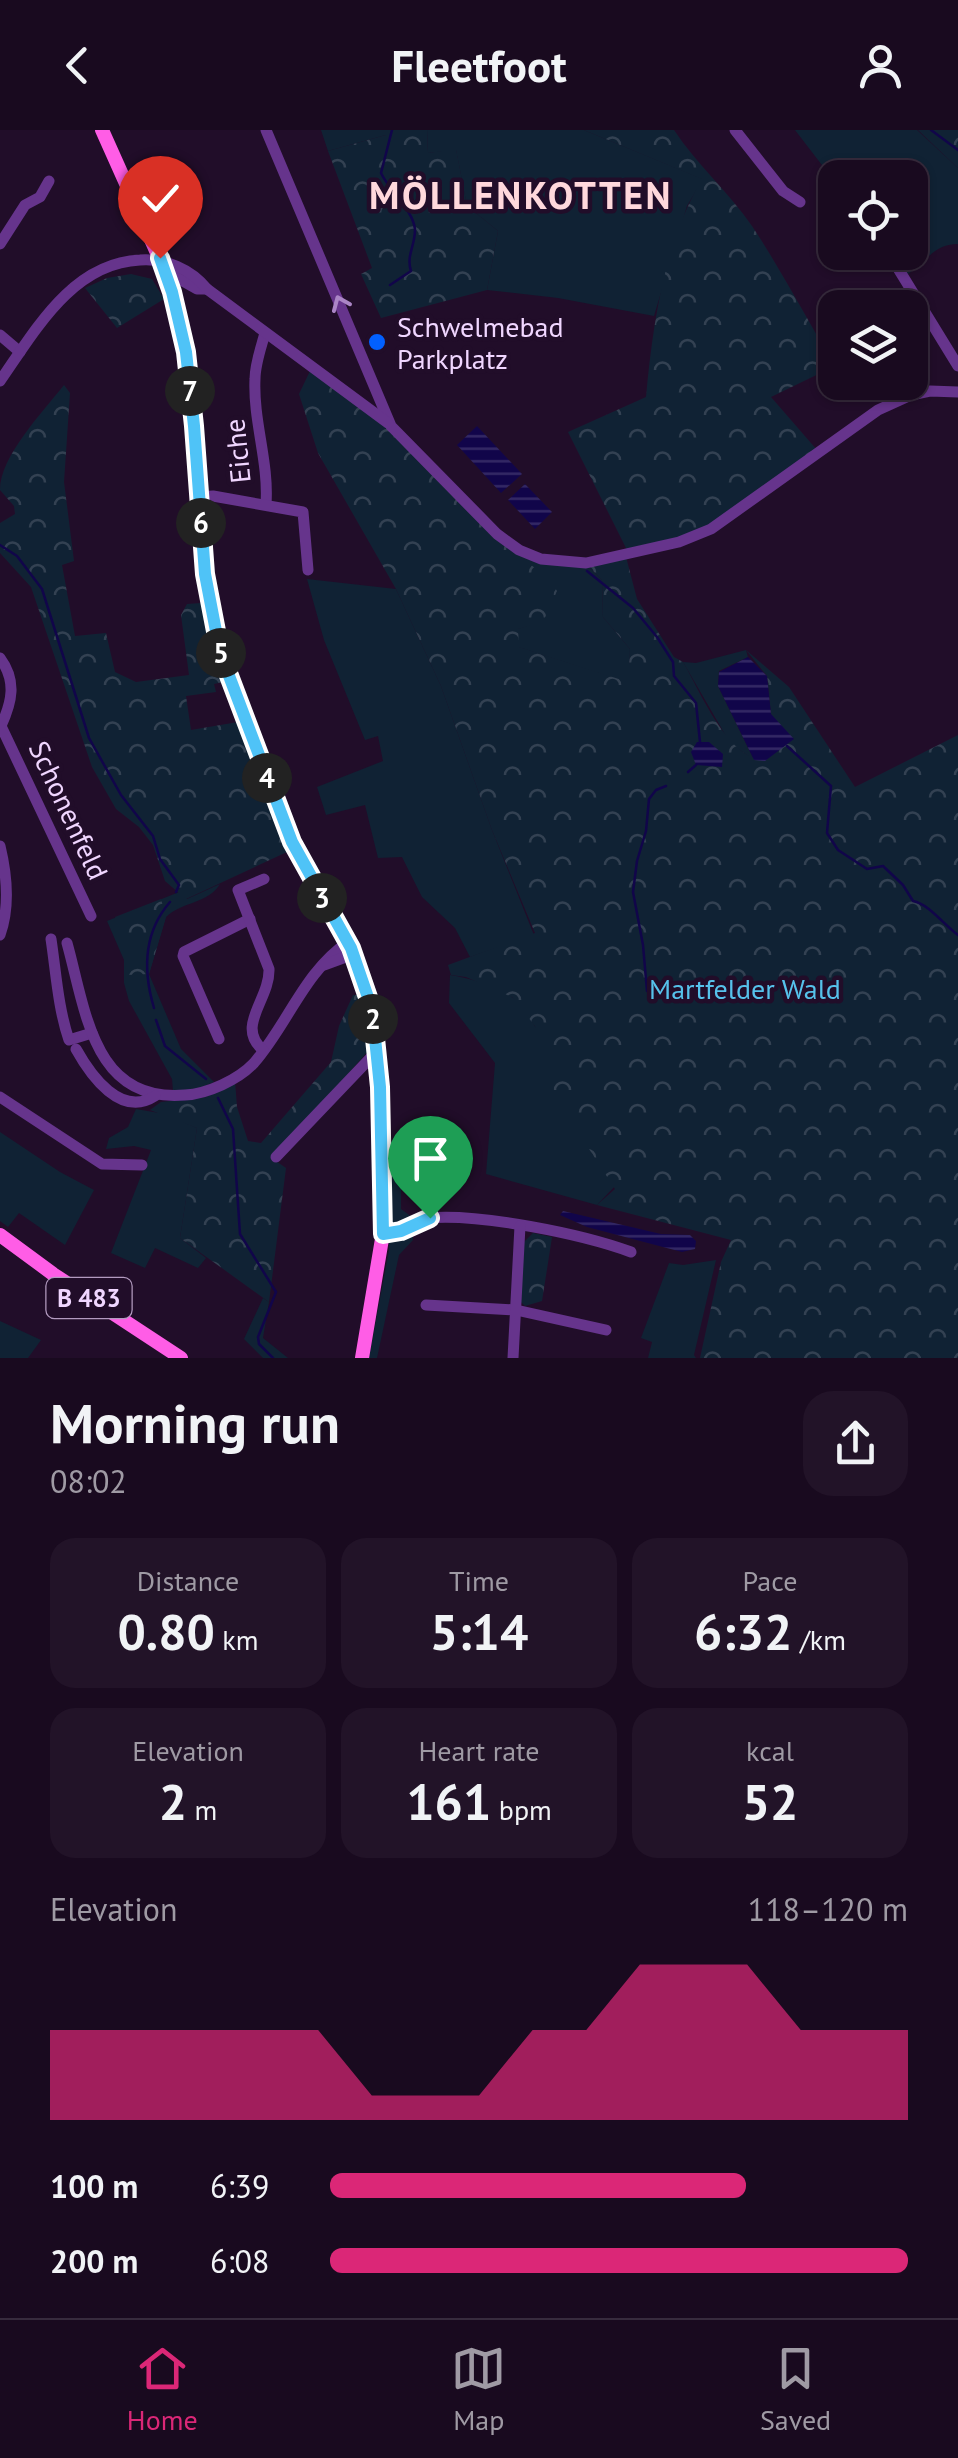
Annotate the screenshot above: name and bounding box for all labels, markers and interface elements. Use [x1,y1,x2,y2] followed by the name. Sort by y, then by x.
[391,36,567,94] text: Fleetfoot
[50,38,105,93] icon: back
[853,38,908,93] icon: person
[118,156,203,259] pin
[818,160,928,400] map controls
[818,160,928,270] button: locate
[369,170,673,219] district label: MÖLLENKOTTEN
[133,171,188,226] icon: check
[818,290,928,400] button: layers
[331,295,351,313] one-way arrow
[397,308,564,377] place label: Schwelmebad Parkplatz
[366,331,388,353] marker: Schwelmebad Parkplatz
[165,366,215,416] pin: 7
[182,372,198,409] text: 7
[215,417,259,485] street label: Eiche
[176,498,226,548] pin: 6
[193,504,209,541] text: 6
[196,628,246,678] pin: 5
[213,634,229,671] text: 5
[21,735,117,885] street label: Schonenfeld
[242,753,292,803] pin: 4
[259,759,275,796] text: 4
[297,873,347,923] pin: 3
[314,879,330,916] text: 3
[649,970,841,1007] park label: Martfelder Wald
[348,994,398,1044] pin: 2
[365,1000,381,1037] text: 2
[388,1116,473,1219] pin
[403,1131,458,1186] icon: arrive
[46,1278,132,1318] road number: B 483
[50,1387,340,1458] text: Morning run
[803,1391,908,1496] button: share
[50,1460,127,1502] text: 08:02
[137,1562,239,1599] text: Distance
[449,1562,509,1599] text: Time
[743,1562,797,1599] text: Pace
[118,1599,215,1664] text: 0.80
[430,1599,528,1664] text: 5:14
[694,1599,792,1664] text: 6:32
[215,1621,258,1658] text: km
[792,1621,846,1658] text: /km
[132,1732,244,1769] text: Elevation
[418,1732,540,1769] text: Heart rate
[746,1732,794,1769] text: kcal
[159,1769,187,1834] text: 2
[406,1769,491,1834] text: 161
[742,1769,798,1834] text: 52
[187,1791,217,1828] text: m
[491,1791,552,1828] text: bpm
[50,1888,177,1930] text: Elevation
[748,1888,908,1930] text: 118–120 m
[50,2165,138,2207] text: 100 m
[210,2165,269,2207] text: 6:39
[50,2240,138,2282] text: 200 m
[210,2240,269,2282] text: 6:08
[127,2341,198,2438] tab: Home
[451,2341,506,2438] tab: Map
[760,2341,831,2438] tab: Saved

